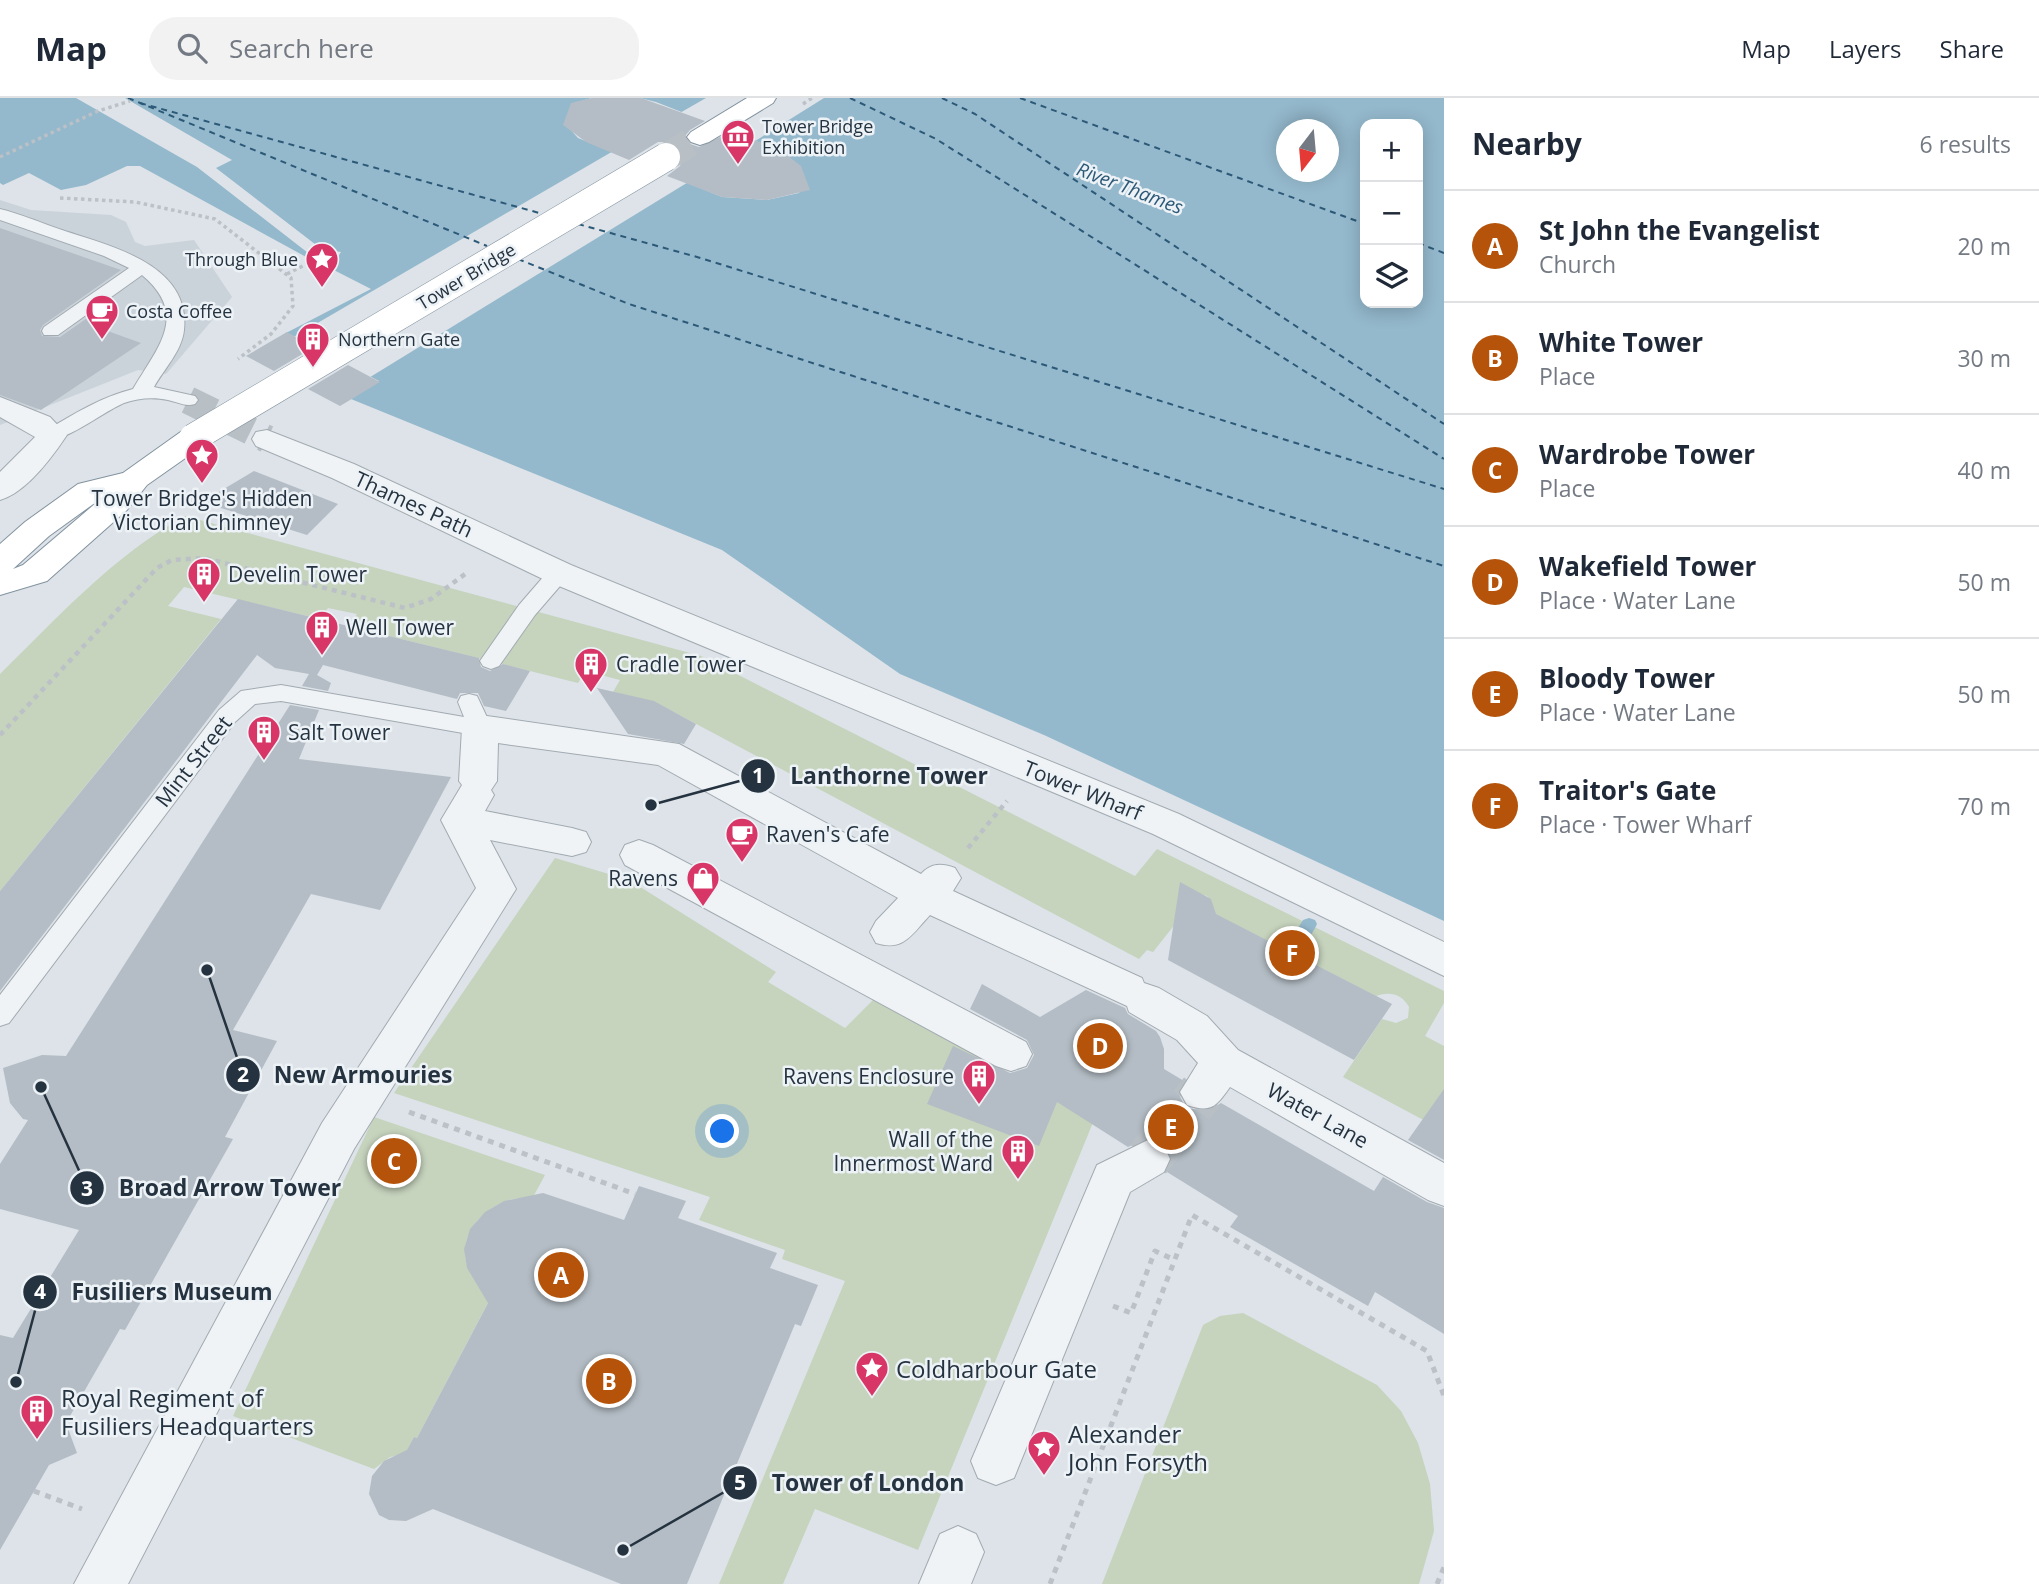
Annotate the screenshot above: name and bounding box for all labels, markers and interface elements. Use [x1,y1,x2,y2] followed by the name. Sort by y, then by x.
[149,17,639,80] search box
[35,26,107,71] text: Map
[173,29,211,67] icon: search
[229,30,374,66] text: Search here
[1741,32,1791,65] text: Map
[1829,32,1902,65] text: Layers
[1940,32,2004,65] text: Share
[762,114,873,159] place label: Tower Bridge Exhibition
[719,117,757,166] museum icon: Tower Bridge Exhibition
[1276,119,1339,182] north arrow
[1360,119,1423,308] map controls
[1360,119,1423,182] button: +
[1472,123,1582,164] text: Nearby
[1920,128,2011,160] text: 6 results
[1073,156,1187,220] water label: River Thames
[1360,182,1423,245] button: −
[1539,212,1820,248] text: St John the Evangelist
[1487,230,1503,262] text: A
[1957,230,2011,262] text: 20 m
[412,237,520,315] street label: Tower Bridge
[303,240,341,289] place icon: Through Blue
[1360,245,1423,308] button: layers
[185,247,298,271] place label: Through Blue
[1539,248,1616,280] text: Church
[83,292,121,341] cafe icon: Costa Coffee
[126,299,232,323] place label: Costa Coffee
[294,320,332,369] building icon: Northern Gate
[1539,324,1703,360] text: White Tower
[338,327,460,351] place label: Northern Gate
[1487,342,1503,374] text: B
[1957,342,2011,374] text: 30 m
[1539,360,1595,392] text: Place
[183,436,221,485] place icon: Tower Bridge's Hidden Victorian Chimney
[1539,436,1755,472] text: Wardrobe Tower
[1488,454,1502,486] text: C
[1957,454,2011,486] text: 40 m
[350,464,478,544] street label: Thames Path
[1539,472,1595,504] text: Place
[91,484,313,536] place label: Tower Bridge's Hidden Victorian Chimney
[1539,548,1756,584] text: Wakefield Tower
[185,555,223,604] building icon: Develin Tower
[228,560,368,588] place label: Develin Tower
[1486,566,1504,598] text: D
[1957,566,2011,598] text: 50 m
[1539,584,1736,616] text: Place · Water Lane
[303,608,341,657] building icon: Well Tower
[346,613,455,641] place label: Well Tower
[572,645,610,694] building icon: Cradle Tower
[616,650,746,678] place label: Cradle Tower
[1539,660,1715,696] text: Bloody Tower
[1489,678,1501,710] text: E
[1957,678,2011,710] text: 50 m
[1539,696,1736,728] text: Place · Water Lane
[149,710,237,812] street label: Mint Street
[245,713,283,762] building icon: Salt Tower
[288,718,391,746] place label: Salt Tower
[1019,753,1148,827] street label: Tower Wharf
[741,754,1001,798] callout: Lanthorne Tower
[790,759,988,791] text: Lanthorne Tower
[752,761,764,789] text: 1
[1539,772,1716,808] text: Traitor's Gate
[1489,790,1501,822] text: F
[1957,790,2011,822] text: 70 m
[1539,808,1751,840] text: Place · Tower Wharf
[723,815,761,864] cafe icon: Raven's Cafe
[766,820,890,848] place label: Raven's Cafe
[684,859,722,908] shop icon: Ravens
[608,864,678,892] place label: Ravens
[1269,927,1315,979] pin: F
[1077,1020,1123,1072] pin: D
[225,1053,467,1097] callout: New Armouries
[960,1057,998,1106] building icon: Ravens Enclosure
[274,1058,452,1090] text: New Armouries
[237,1060,249,1088] text: 2
[783,1062,954,1090] place label: Ravens Enclosure
[1262,1076,1374,1154] street label: Water Lane
[1148,1101,1194,1153] pin: E
[705,1114,739,1148] your location
[833,1125,993,1177] place label: Wall of the Innermost Ward
[999,1132,1037,1181] building icon: Wall of the Innermost Ward
[371,1135,417,1187] pin: C
[69,1166,355,1210] callout: Broad Arrow Tower
[119,1171,341,1203] text: Broad Arrow Tower
[81,1174,93,1202] text: 3
[538,1249,584,1301] pin: A
[23,1270,287,1314] callout: Fusiliers Museum
[71,1275,273,1307] text: Fusiliers Museum
[34,1277,46,1305] text: 4
[853,1349,891,1398] place icon: Coldharbour Gate
[896,1352,1097,1385] place label: Coldharbour Gate
[586,1355,632,1407] pin: B
[61,1381,314,1442] place label: Royal Regiment of Fusiliers Headquarters
[18,1392,56,1441] building icon: Royal Regiment of Fusiliers Headquarters
[1066,1417,1208,1478] place label: Alexander John Forsyth
[1025,1428,1063,1477] place icon: Alexander John Forsyth
[723,1461,978,1505] callout: Tower of London
[772,1466,964,1498] text: Tower of London
[734,1468,746,1496] text: 5

